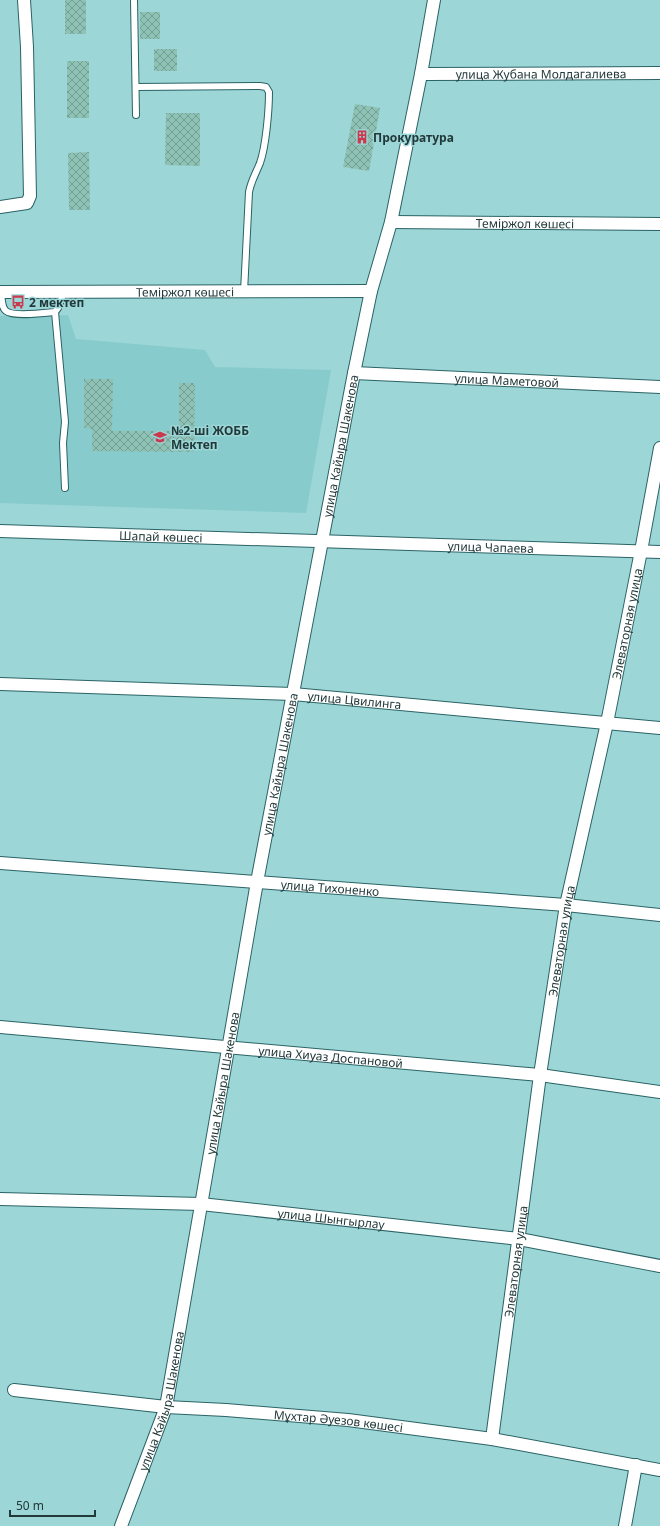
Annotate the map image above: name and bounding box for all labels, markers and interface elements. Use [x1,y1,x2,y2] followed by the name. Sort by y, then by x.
[456,65,626,82] street label: улица Жубана Молдагалиева
[354,129,370,145] building icon: Прокуратура
[373,129,454,146] place label: Прокуратура
[476,214,574,232] street label: Теміржол көшесі
[136,283,234,300] street label: Теміржол көшесі
[10,294,26,310] bus stop icon: 2 мектеп
[29,294,84,311] place label: 2 мектеп
[454,369,559,391] street label: улица Маметовой
[318,373,362,519] street label: улица Кайыра Шакенова
[171,422,249,453] place label: №2-ші ЖОББ Мектеп
[152,429,168,445] school or university icon: №2-ші ЖОББ Мектеп
[119,526,203,546] street label: Шапай көшесі
[447,537,534,556] street label: улица Чапаева
[607,567,646,681] street label: Элеваторная улица
[307,687,402,713] street label: улица Цвилинга
[258,691,301,837] street label: улица Кайыра Шакенова
[280,875,380,900] street label: улица Тихоненко
[544,883,579,998] street label: Элеваторная улица
[201,1010,243,1156] street label: улица Кайыра Шакенова
[258,1042,404,1071] street label: улица Хиуаз Доспановой
[277,1204,386,1233] street label: улица Шынгырлау
[500,1205,531,1319] street label: Элеваторная улица
[134,1330,188,1473] street label: улица Кайыра Шакенова
[273,1405,404,1436] street label: Мұхтар Әуезов көшесі
[10,1492,95,1518] scale bar
[16,1497,44,1514] text: 50 m

